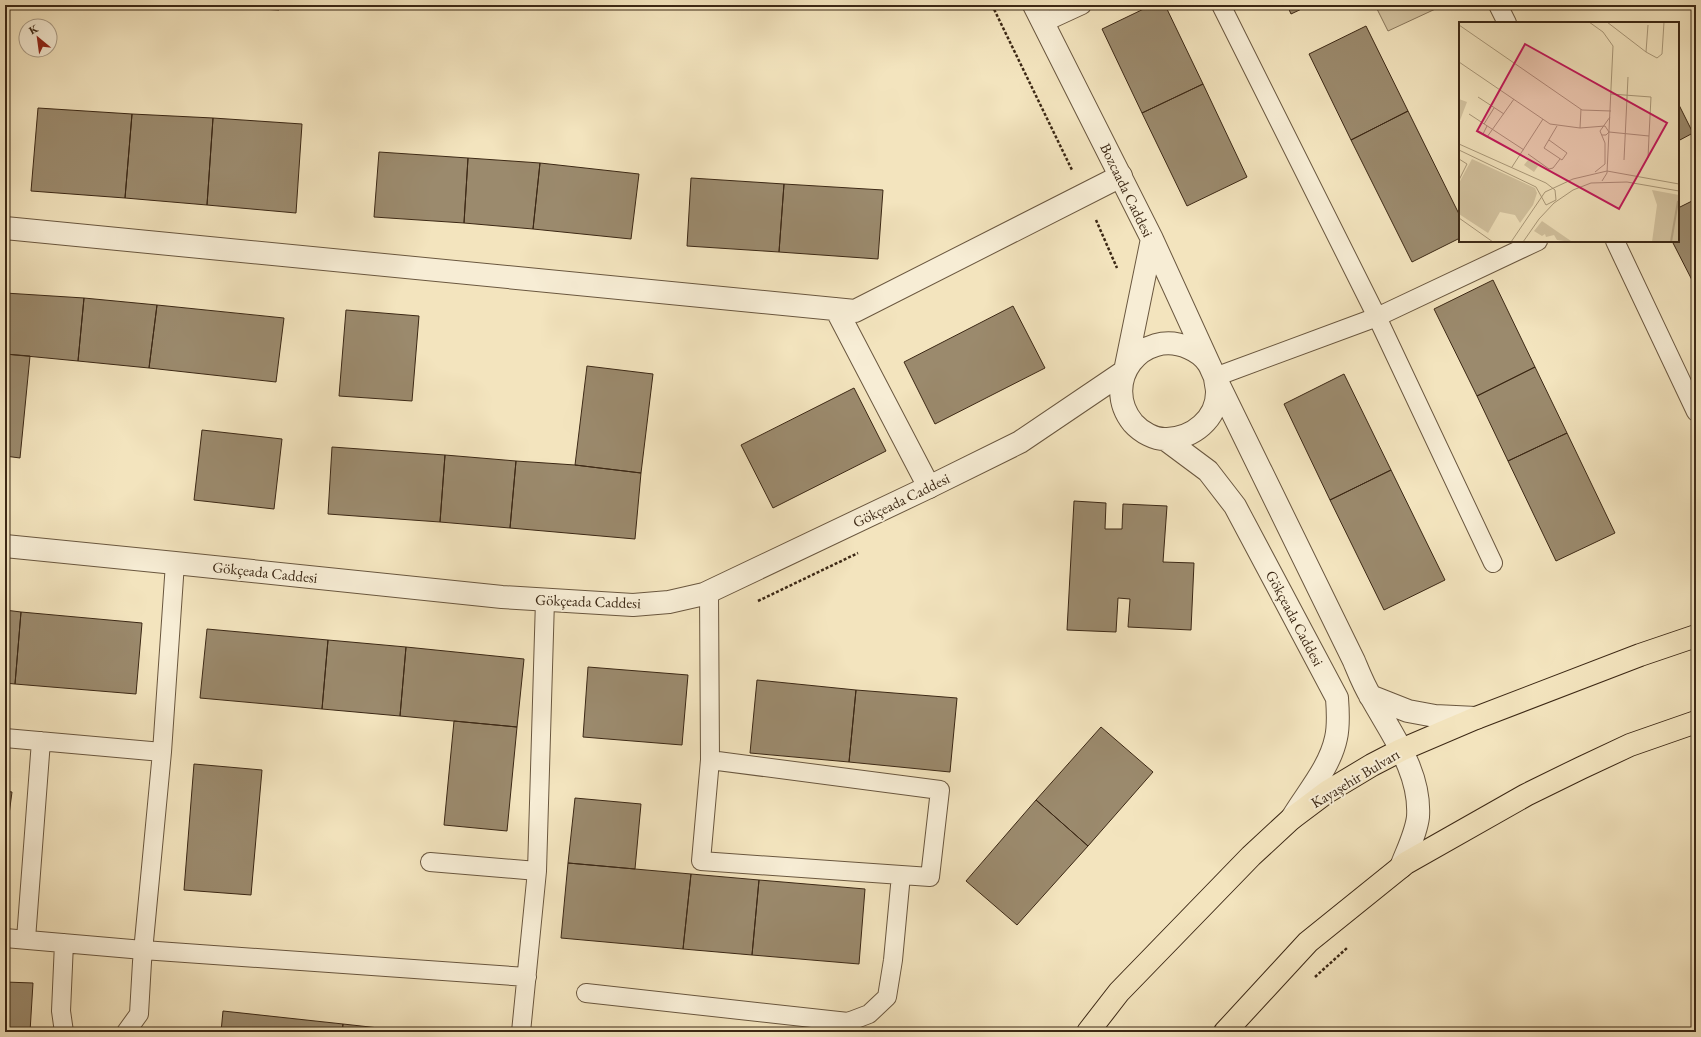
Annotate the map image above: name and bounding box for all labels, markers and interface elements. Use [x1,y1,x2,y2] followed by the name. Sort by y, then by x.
[18,18,58,58] north arrow
[26,21,41,37] text: K
[1459,22,1679,242] inset map
[1096,140,1158,240] street label: Bozcaada Caddesi
[849,468,953,532] street label: Gökçeada Caddesi
[212,557,319,587] street label: Gökçeada Caddesi
[1262,567,1328,669] street label: Gökçeada Caddesi
[535,590,641,612] street label: Gökçeada Caddesi
[1307,744,1403,812] street label: Kayaşehir Bulvarı

